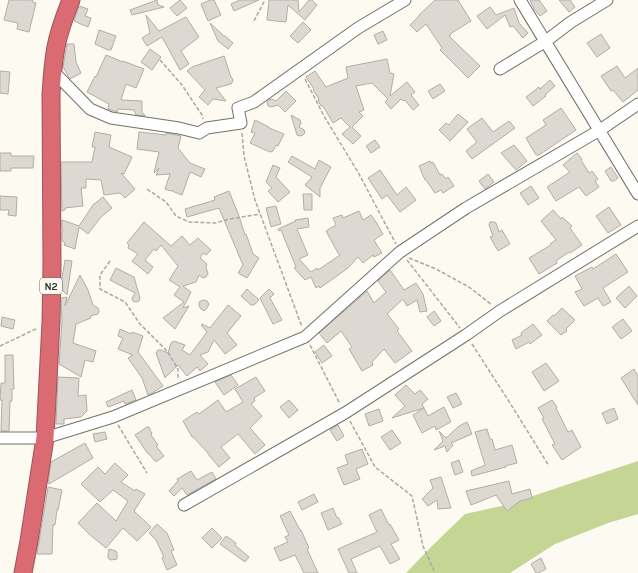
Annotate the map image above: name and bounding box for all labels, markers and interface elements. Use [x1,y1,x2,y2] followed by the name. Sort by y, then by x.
[40,278,62,294] road number: N2

